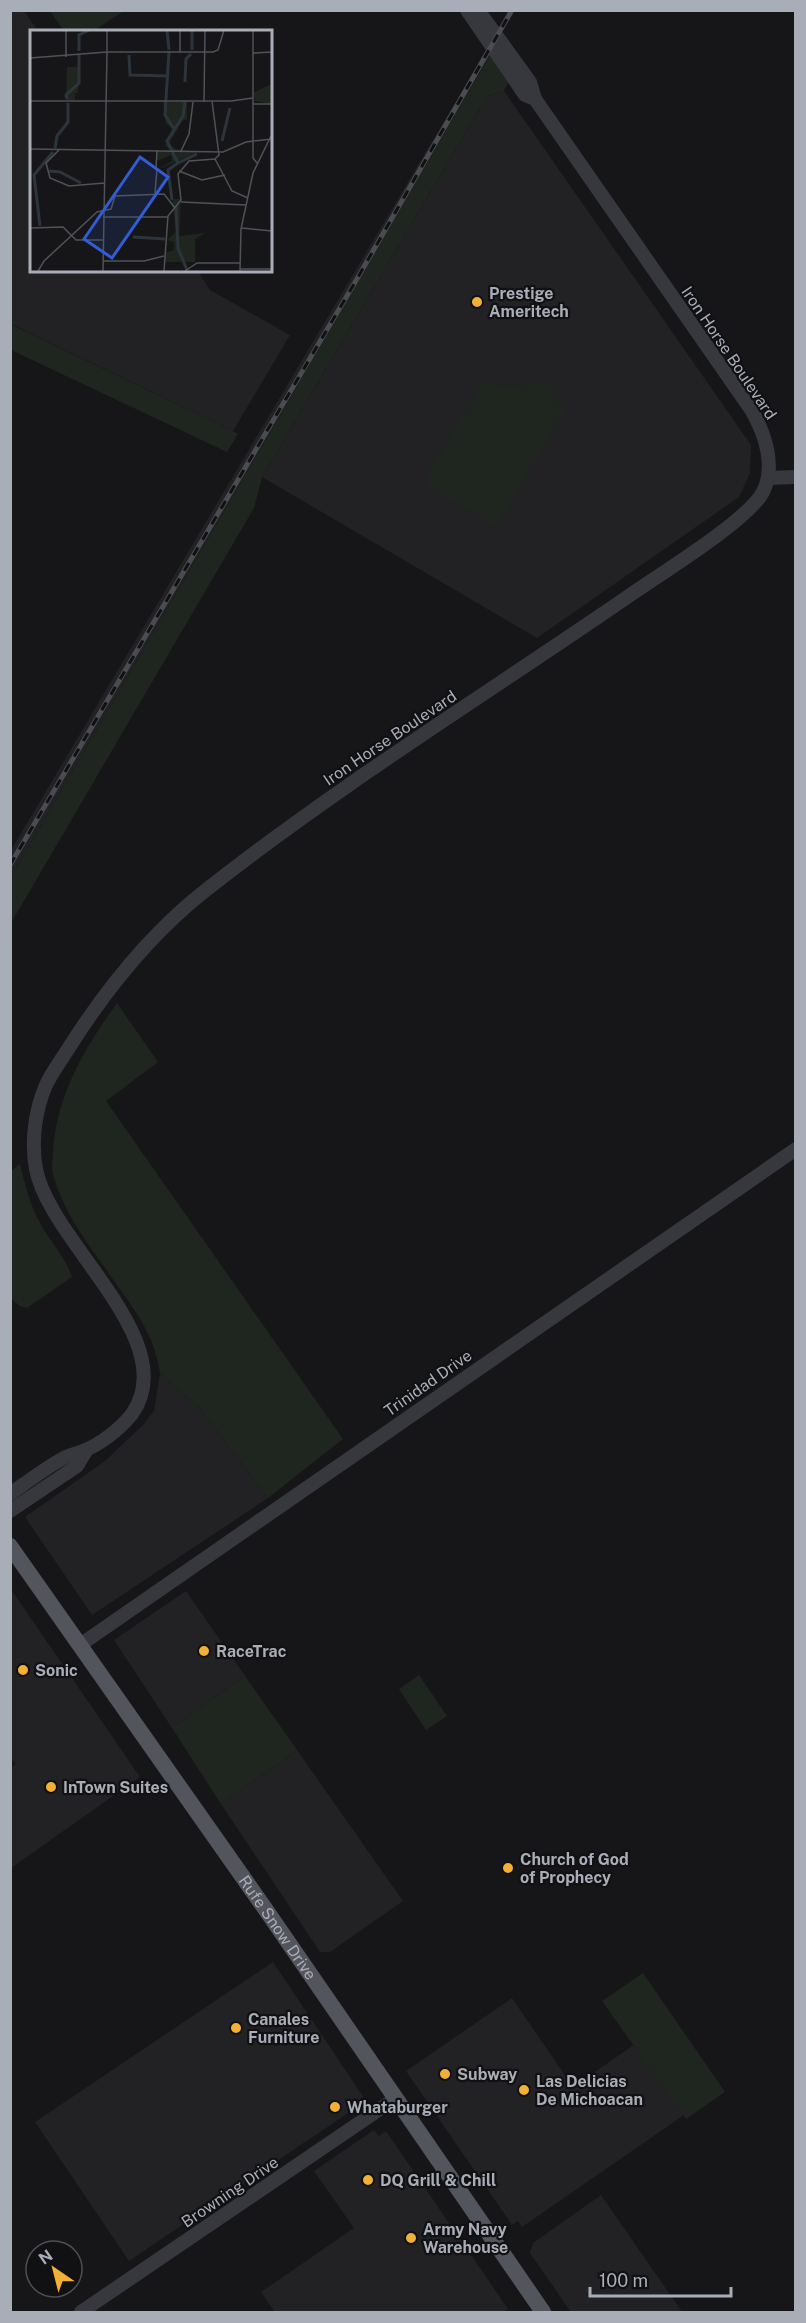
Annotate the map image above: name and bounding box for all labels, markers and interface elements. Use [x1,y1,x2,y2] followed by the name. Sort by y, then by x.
[30,30,272,272] inset map
[677,283,781,423] street label: Iron Horse Boulevard
[489,284,569,321] place label: Prestige Ameritech
[470,295,484,309] marker: Prestige Ameritech
[320,686,460,790] street label: Iron Horse Boulevard
[381,1346,475,1420] street label: Trinidad Drive
[216,1642,287,1661] place label: RaceTrac
[197,1644,211,1658] marker: RaceTrac
[35,1661,78,1680] place label: Sonic
[16,1663,30,1677] marker: Sonic
[63,1778,168,1797] place label: InTown Suites
[44,1780,58,1794] marker: InTown Suites
[520,1850,629,1887] place label: Church of God of Prophecy
[501,1861,515,1875] marker: Church of God of Prophecy
[235,1872,321,1983] street label: Rufe Snow Drive
[248,2010,320,2047] place label: Canales Furniture
[229,2021,243,2035] marker: Canales Furniture
[457,2065,517,2084] place label: Subway
[438,2067,452,2081] marker: Subway
[536,2072,643,2109] place label: Las Delicias De Michoacan
[517,2083,531,2097] marker: Las Delicias De Michoacan
[347,2098,448,2117] place label: Whataburger
[328,2100,342,2114] marker: Whataburger
[178,2153,282,2231] street label: Browning Drive
[380,2171,496,2190] place label: DQ Grill & Chill
[361,2173,375,2187] marker: DQ Grill & Chill
[423,2220,508,2257] place label: Army Navy Warehouse
[404,2231,418,2245] marker: Army Navy Warehouse
[24,2239,84,2299] north arrow
[35,2246,56,2268] text: N
[590,2260,731,2298] scale bar
[599,2270,648,2291] text: 100 m

